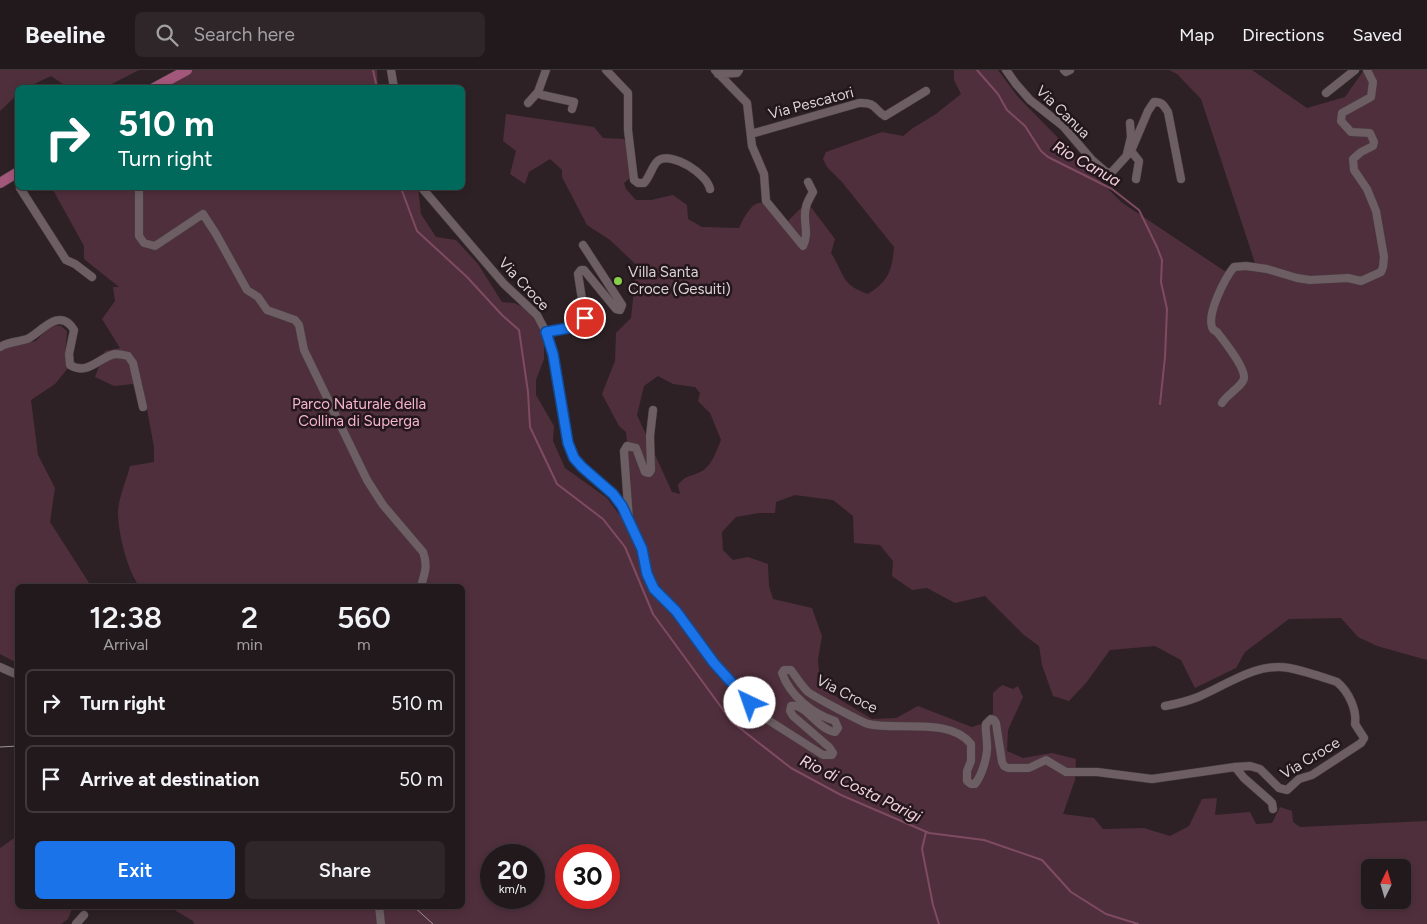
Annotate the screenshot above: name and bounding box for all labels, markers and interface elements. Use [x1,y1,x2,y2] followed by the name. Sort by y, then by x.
[135,12,485,57] search box
[25,20,105,49] text: Beeline
[153,21,181,49] icon: search
[193,23,295,46] text: Search here
[1179,24,1214,46] text: Map
[1242,24,1324,46] text: Directions
[1352,24,1402,46] text: Saved
[1032,82,1094,142] street label: Via Canua
[766,83,856,123] street label: Via Pescatori
[118,103,215,145] text: 510 m
[35,105,100,170] icon: right
[1049,136,1124,190] water label: Rio Canua
[118,145,213,172] text: Turn right
[495,254,553,314] street label: Via Croce
[628,263,731,298] place label: Villa Santa Croce (Gesuiti)
[612,275,624,287] marker: Villa Santa Croce (Gesuiti)
[564,297,606,339] pin
[571,304,599,332] icon: arrive
[292,395,426,430] park label: Parco Naturale della Collina di Superga
[89,599,162,636] text: 12:38
[241,599,258,636] text: 2
[337,599,391,636] text: 560
[103,635,148,654] text: Arrival
[236,635,263,654] text: min
[357,635,371,654] text: m
[813,671,881,717] street label: Via Croce
[723,676,775,728] position arrow
[37,689,65,717] icon: right
[80,692,166,715] text: Turn right
[391,692,443,715] text: 510 m
[1277,733,1343,783] street label: Via Croce
[797,751,925,826] water label: Rio di Costa Parigi
[37,765,65,793] icon: arrive
[80,768,259,791] text: Arrive at destination
[399,768,443,791] text: 50 m
[35,841,235,899] button: Exit
[245,841,445,899] button: Share
[555,844,620,909] speed limit sign: 30
[497,855,528,885] text: 20
[1361,859,1411,909] north arrow
[1361,859,1411,909] map controls
[499,882,526,896] text: km/h

